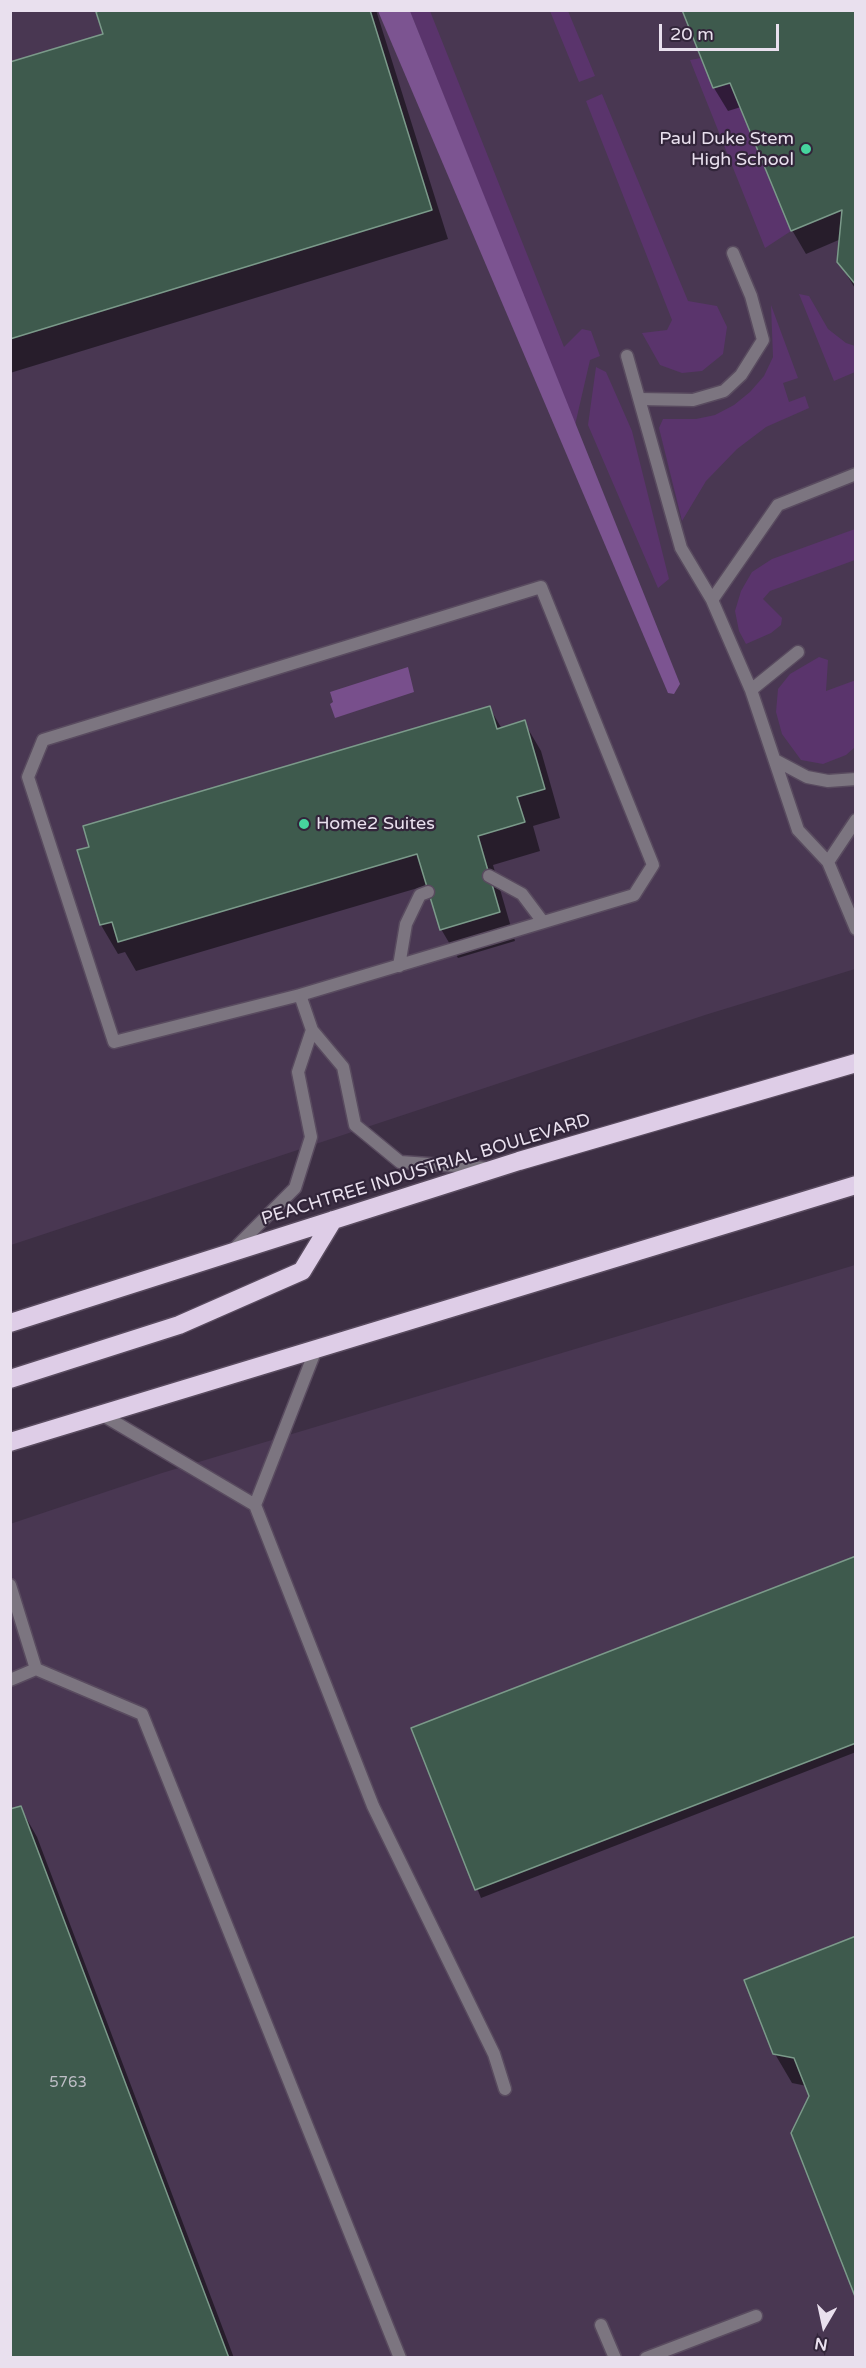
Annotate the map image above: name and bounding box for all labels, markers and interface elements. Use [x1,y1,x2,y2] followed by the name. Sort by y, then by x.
[662,12,782,50] scale bar
[670,23,714,45] text: 20 m
[659,128,794,170] place label: Paul Duke Stem High School
[799,142,813,156] marker: Paul Duke Stem High School
[316,813,435,835] place label: Home2 Suites
[297,817,311,831] marker: Home2 Suites
[259,1110,593,1230] street label: PEACHTREE INDUSTRIAL BOULEVARD
[49,2074,87,2092] house number: 5763
[794,2296,854,2356] north arrow
[813,2333,829,2355] text: N

